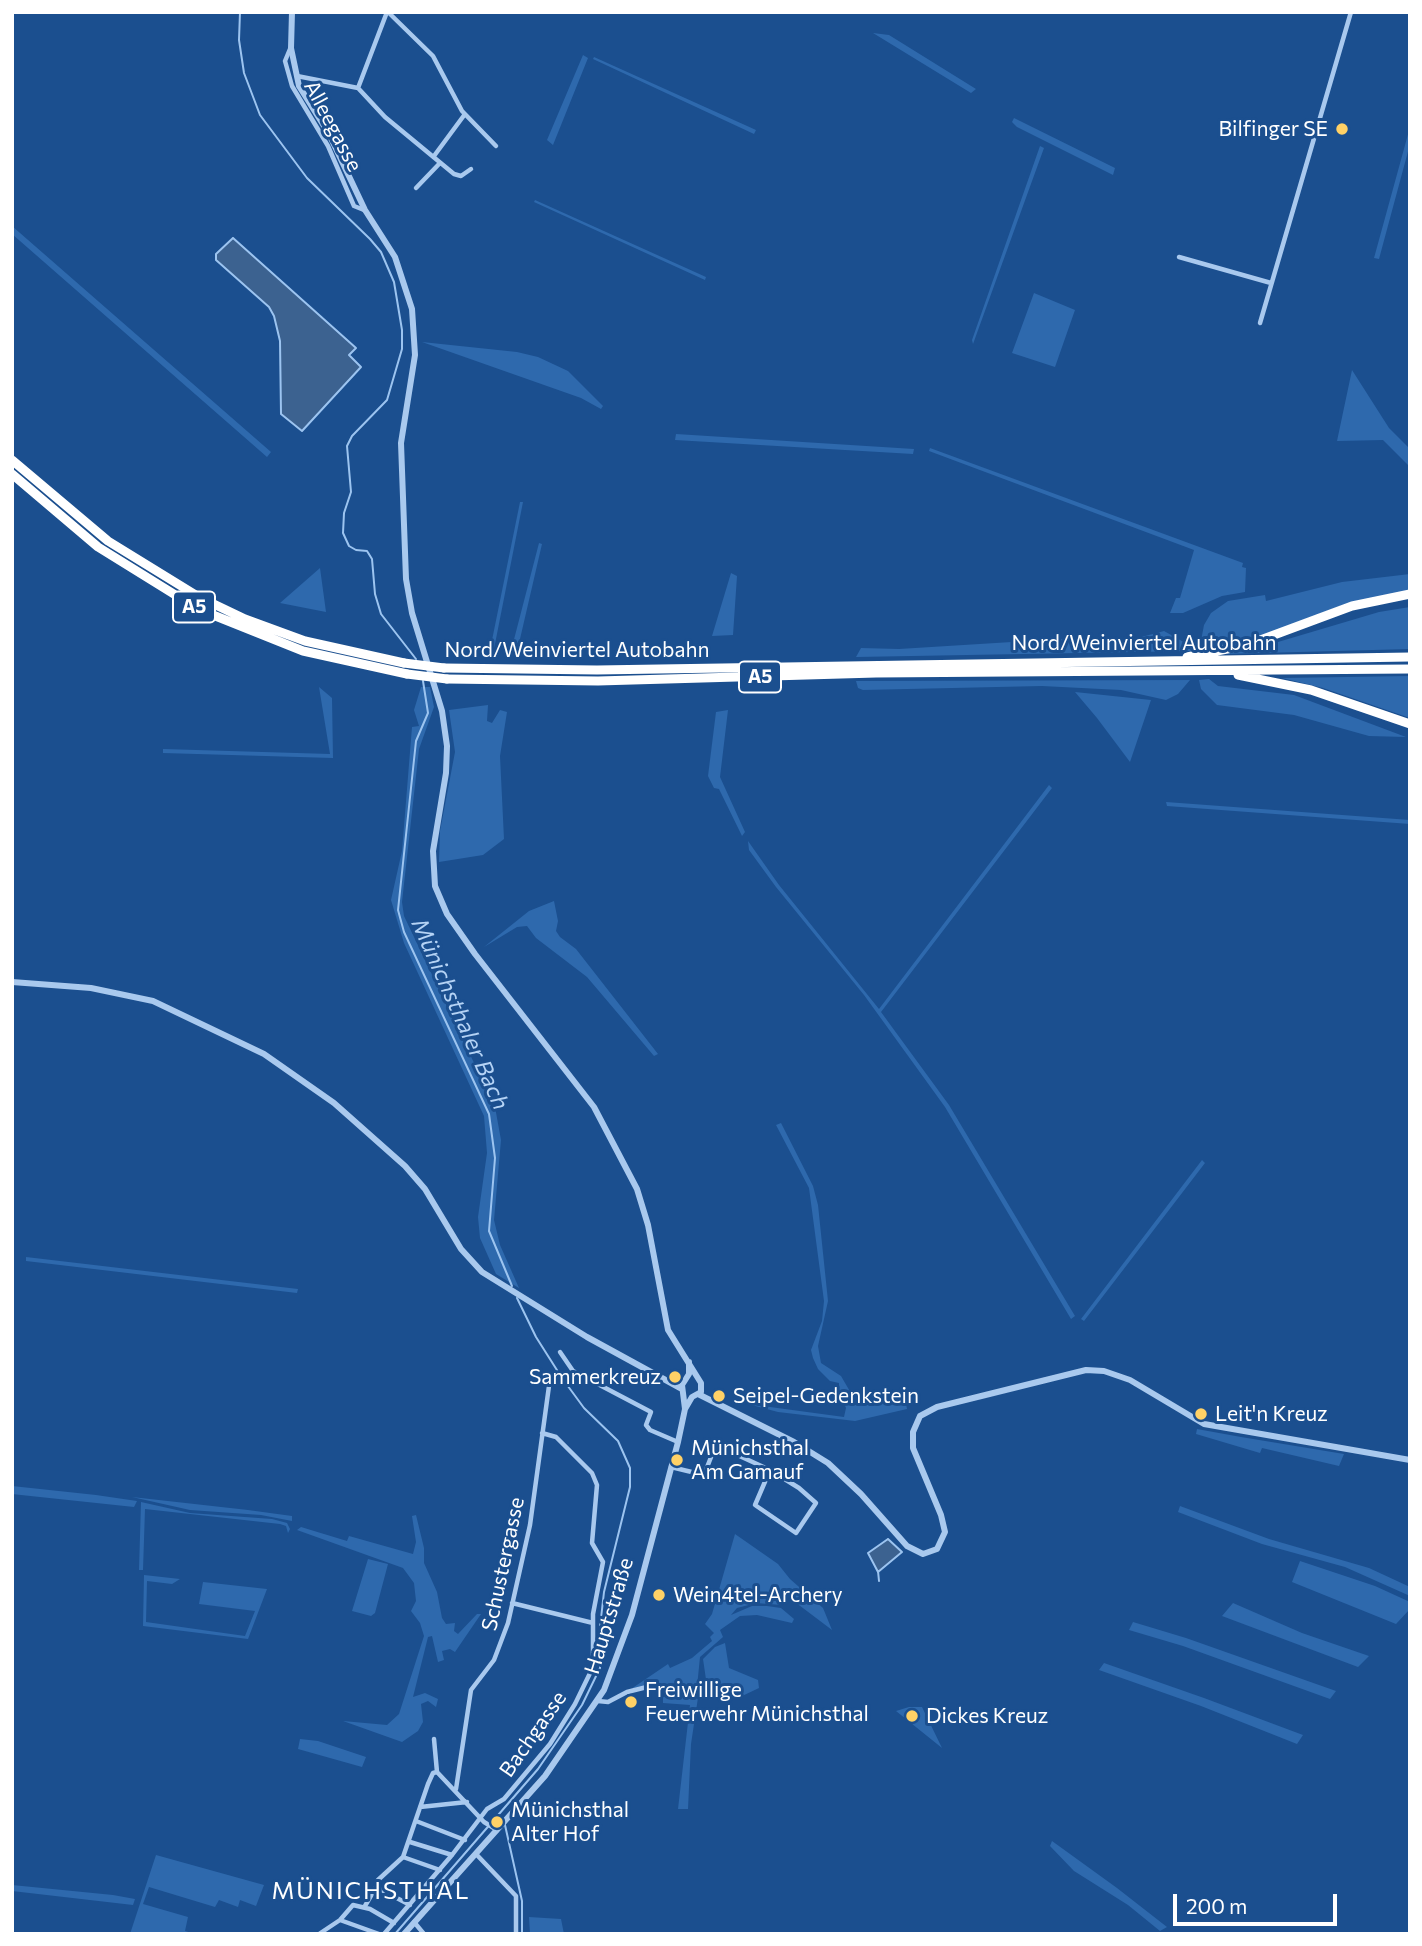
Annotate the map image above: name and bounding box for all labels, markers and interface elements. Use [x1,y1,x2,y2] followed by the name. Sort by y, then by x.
[298,76,368,176] street label: Alleegasse
[1219,116,1328,142] place label: Bilfinger SE
[1334,121,1350,137] marker: Bilfinger SE
[173,592,215,622] road number: A5
[1011,630,1277,656] street label: Nord/Weinviertel Autobahn
[444,637,710,663] street label: Nord/Weinviertel Autobahn
[739,662,781,692] road number: A5
[405,914,515,1114] water label: Münichsthaler Bach
[529,1364,661,1390] place label: Sammerkreuz
[667,1369,683,1385] marker: Sammerkreuz
[733,1383,919,1409] place label: Seipel-Gedenkstein
[711,1388,727,1404] marker: Seipel-Gedenkstein
[1215,1401,1328,1427] place label: Leit'n Kreuz
[1193,1406,1209,1422] marker: Leit'n Kreuz
[691,1435,809,1485] place label: Münichsthal Am Gamauf
[669,1452,685,1468] marker: Münichsthal Am Gamauf
[477,1495,529,1633] street label: Schustergasse
[579,1555,639,1677] street label: Hauptstraße
[673,1582,843,1608] place label: Wein4tel-Archery
[651,1587,667,1603] marker: Wein4tel-Archery
[645,1677,869,1727] place label: Freiwillige Feuerwehr Münichsthal
[494,1686,572,1782] street label: Bachgasse
[623,1694,639,1710] marker: Freiwillige Feuerwehr Münichsthal
[926,1703,1048,1729] place label: Dickes Kreuz
[904,1708,920,1724] marker: Dickes Kreuz
[511,1797,629,1847] place label: Münichsthal Alter Hof
[489,1814,505,1830] marker: Münichsthal Alter Hof
[273,1877,469,1905] district label: MÜNICHSTHAL
[1177,1880,1342,1924] scale bar
[1186,1893,1247,1918] text: 200 m

